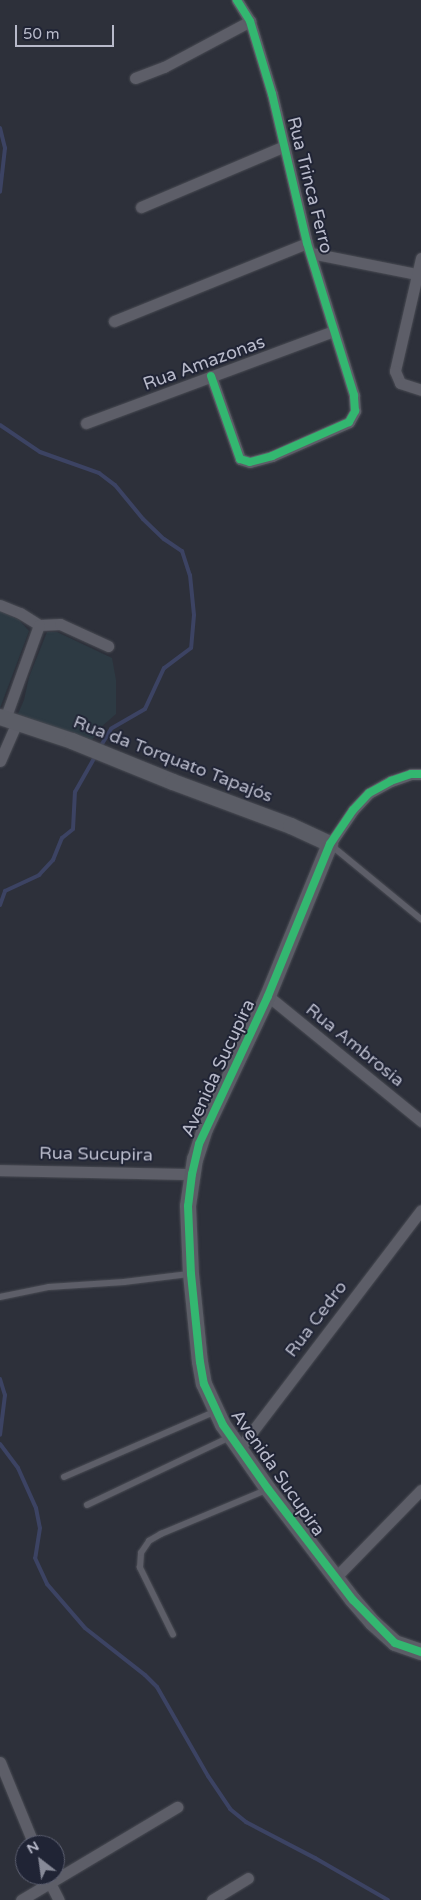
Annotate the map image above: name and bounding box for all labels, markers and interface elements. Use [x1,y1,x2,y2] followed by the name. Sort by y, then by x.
[18,15,116,47] scale bar
[23,25,60,43] text: 50 m
[283,114,337,256] street label: Rua Trinca Ferro
[140,331,268,395] street label: Rua Amazonas
[70,711,276,807] street label: Rua da Torquato Tapajós
[177,996,259,1140] street label: Avenida Sucupira
[301,999,409,1091] street label: Rua Ambrosia
[39,1142,153,1166] street label: Rua Sucupira
[280,1277,352,1361] street label: Rua Cedro
[226,1406,330,1540] street label: Avenida Sucupira
[15,1835,65,1885] north arrow
[24,1837,42,1858] text: N

